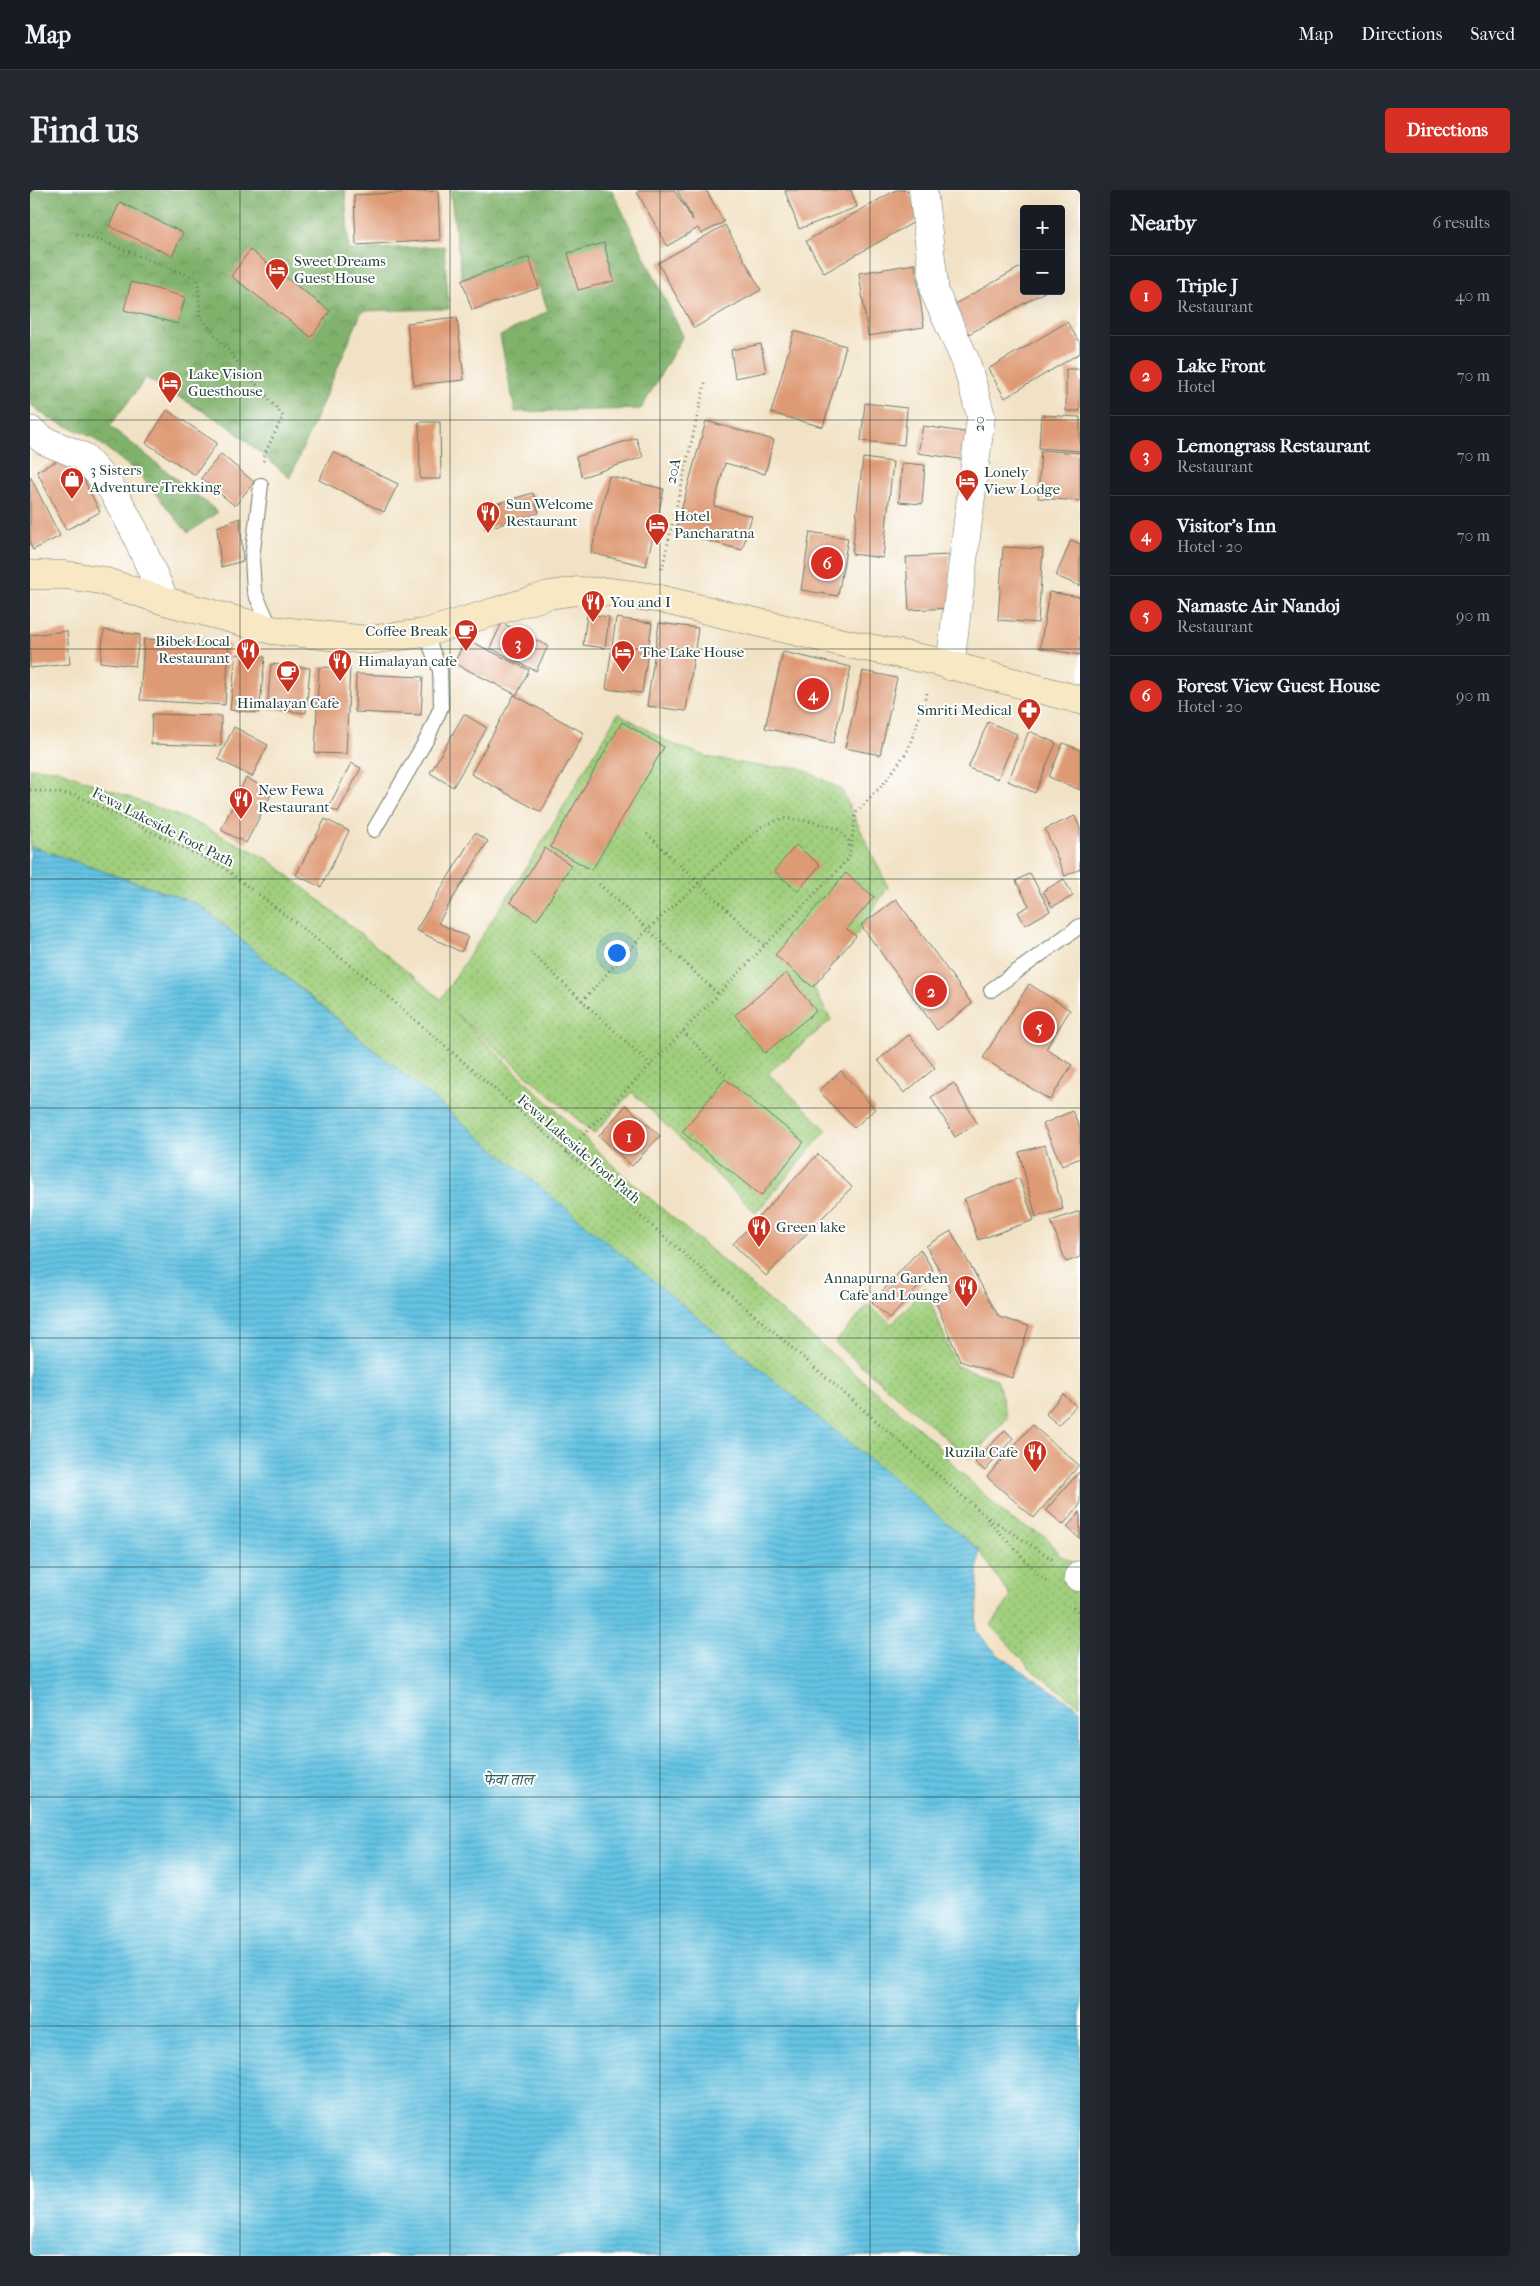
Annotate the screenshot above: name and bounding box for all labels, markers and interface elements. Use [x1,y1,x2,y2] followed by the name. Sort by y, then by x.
[25,21,71,49] text: Map
[1299,24,1333,45] text: Map
[1361,24,1442,45] text: Directions
[1470,24,1515,45] text: Saved
[1385,108,1510,153] button: Directions
[30,110,139,151] text: Find us
[1020,205,1065,295] map controls
[1020,205,1065,250] button: +
[1130,211,1196,235] text: Nearby
[1432,213,1490,232] text: 6 results
[1020,250,1065,295] button: −
[294,252,386,287] place label: Sweet Dreams Guest House
[264,257,290,291] hotel icon: Sweet Dreams Guest House
[1177,275,1238,297] text: Triple J
[1143,286,1149,305] text: 1
[1455,286,1490,305] text: 40 m
[1177,297,1253,316] text: Restaurant
[1177,355,1266,377] text: Lake Front
[188,365,263,400] place label: Lake Vision Guesthouse
[1142,366,1150,385] text: 2
[1457,366,1490,385] text: 70 m
[157,370,183,404] hotel icon: Lake Vision Guesthouse
[1177,377,1215,396] text: Hotel
[970,416,988,432] street label: 20
[1177,435,1370,457] text: Lemongrass Restaurant
[1143,446,1149,465] text: 3
[1457,446,1490,465] text: 70 m
[661,456,685,486] street label: 20A
[1177,457,1253,476] text: Restaurant
[89,461,222,496] place label: 3 Sisters Adventure Trekking
[983,463,1061,498] place label: Lonely View Lodge
[59,466,85,500] shop icon: 3 Sisters Adventure Trekking
[954,468,980,502] hotel icon: Lonely View Lodge
[506,495,594,530] place label: Sun Welcome Restaurant
[475,500,501,534] restaurant icon: Sun Welcome Restaurant
[674,507,756,542] place label: Hotel Pancharatna
[644,512,670,546] hotel icon: Hotel Pancharatna
[1177,515,1276,537] text: Visitor's Inn
[1141,526,1151,545] text: 4
[1457,526,1490,545] text: 70 m
[1177,537,1243,556] text: Hotel · 20
[811,544,843,582] pin: 6
[580,589,606,623] restaurant icon: You and I
[609,593,671,611] place label: You and I
[1177,595,1340,617] text: Namaste Air Nandoj
[1143,606,1149,625] text: 5
[1456,606,1490,625] text: 90 m
[1177,617,1253,636] text: Restaurant
[453,618,479,652] cafe icon: Coffee Break
[365,622,448,640] place label: Coffee Break
[502,624,534,662] pin: 3
[155,632,231,667] place label: Bibek Local Restaurant
[235,637,261,671] restaurant icon: Bibek Local Restaurant
[610,639,636,673] hotel icon: The Lake House
[640,643,745,661] place label: The Lake House
[327,648,353,682] restaurant icon: Himalayan cafe
[358,652,457,670] place label: Himalayan cafe
[275,659,301,693] cafe icon: Himalayan Cafe
[797,675,829,713] pin: 4
[1177,675,1380,697] text: Forest View Guest House
[1142,686,1150,705] text: 6
[1456,686,1490,705] text: 90 m
[237,694,340,712] place label: Himalayan Cafe
[1016,697,1042,731] pharmacy icon: Smriti Medical
[1177,697,1243,716] text: Hotel · 20
[917,701,1012,719] place label: Smriti Medical
[258,781,330,816] place label: New Fewa Restaurant
[89,783,238,871] street label: Fewa Lakeside Foot Path
[228,786,254,820] restaurant icon: New Fewa Restaurant
[604,940,630,966] your location
[915,972,947,1010] pin: 2
[1023,1008,1055,1046] pin: 5
[514,1091,645,1208] street label: Fewa Lakeside Foot Path
[613,1117,645,1155] pin: 1
[746,1214,772,1248] restaurant icon: Green lake
[776,1218,846,1236] place label: Green lake
[823,1269,949,1304] place label: Annapurna Garden Cafe and Lounge
[953,1274,979,1308] restaurant icon: Annapurna Garden Cafe and Lounge
[1022,1439,1048,1473] restaurant icon: Ruzila Cafe
[944,1443,1019,1461] place label: Ruzila Cafe
[483,1770,537,1789] water label: फेवा ताल

